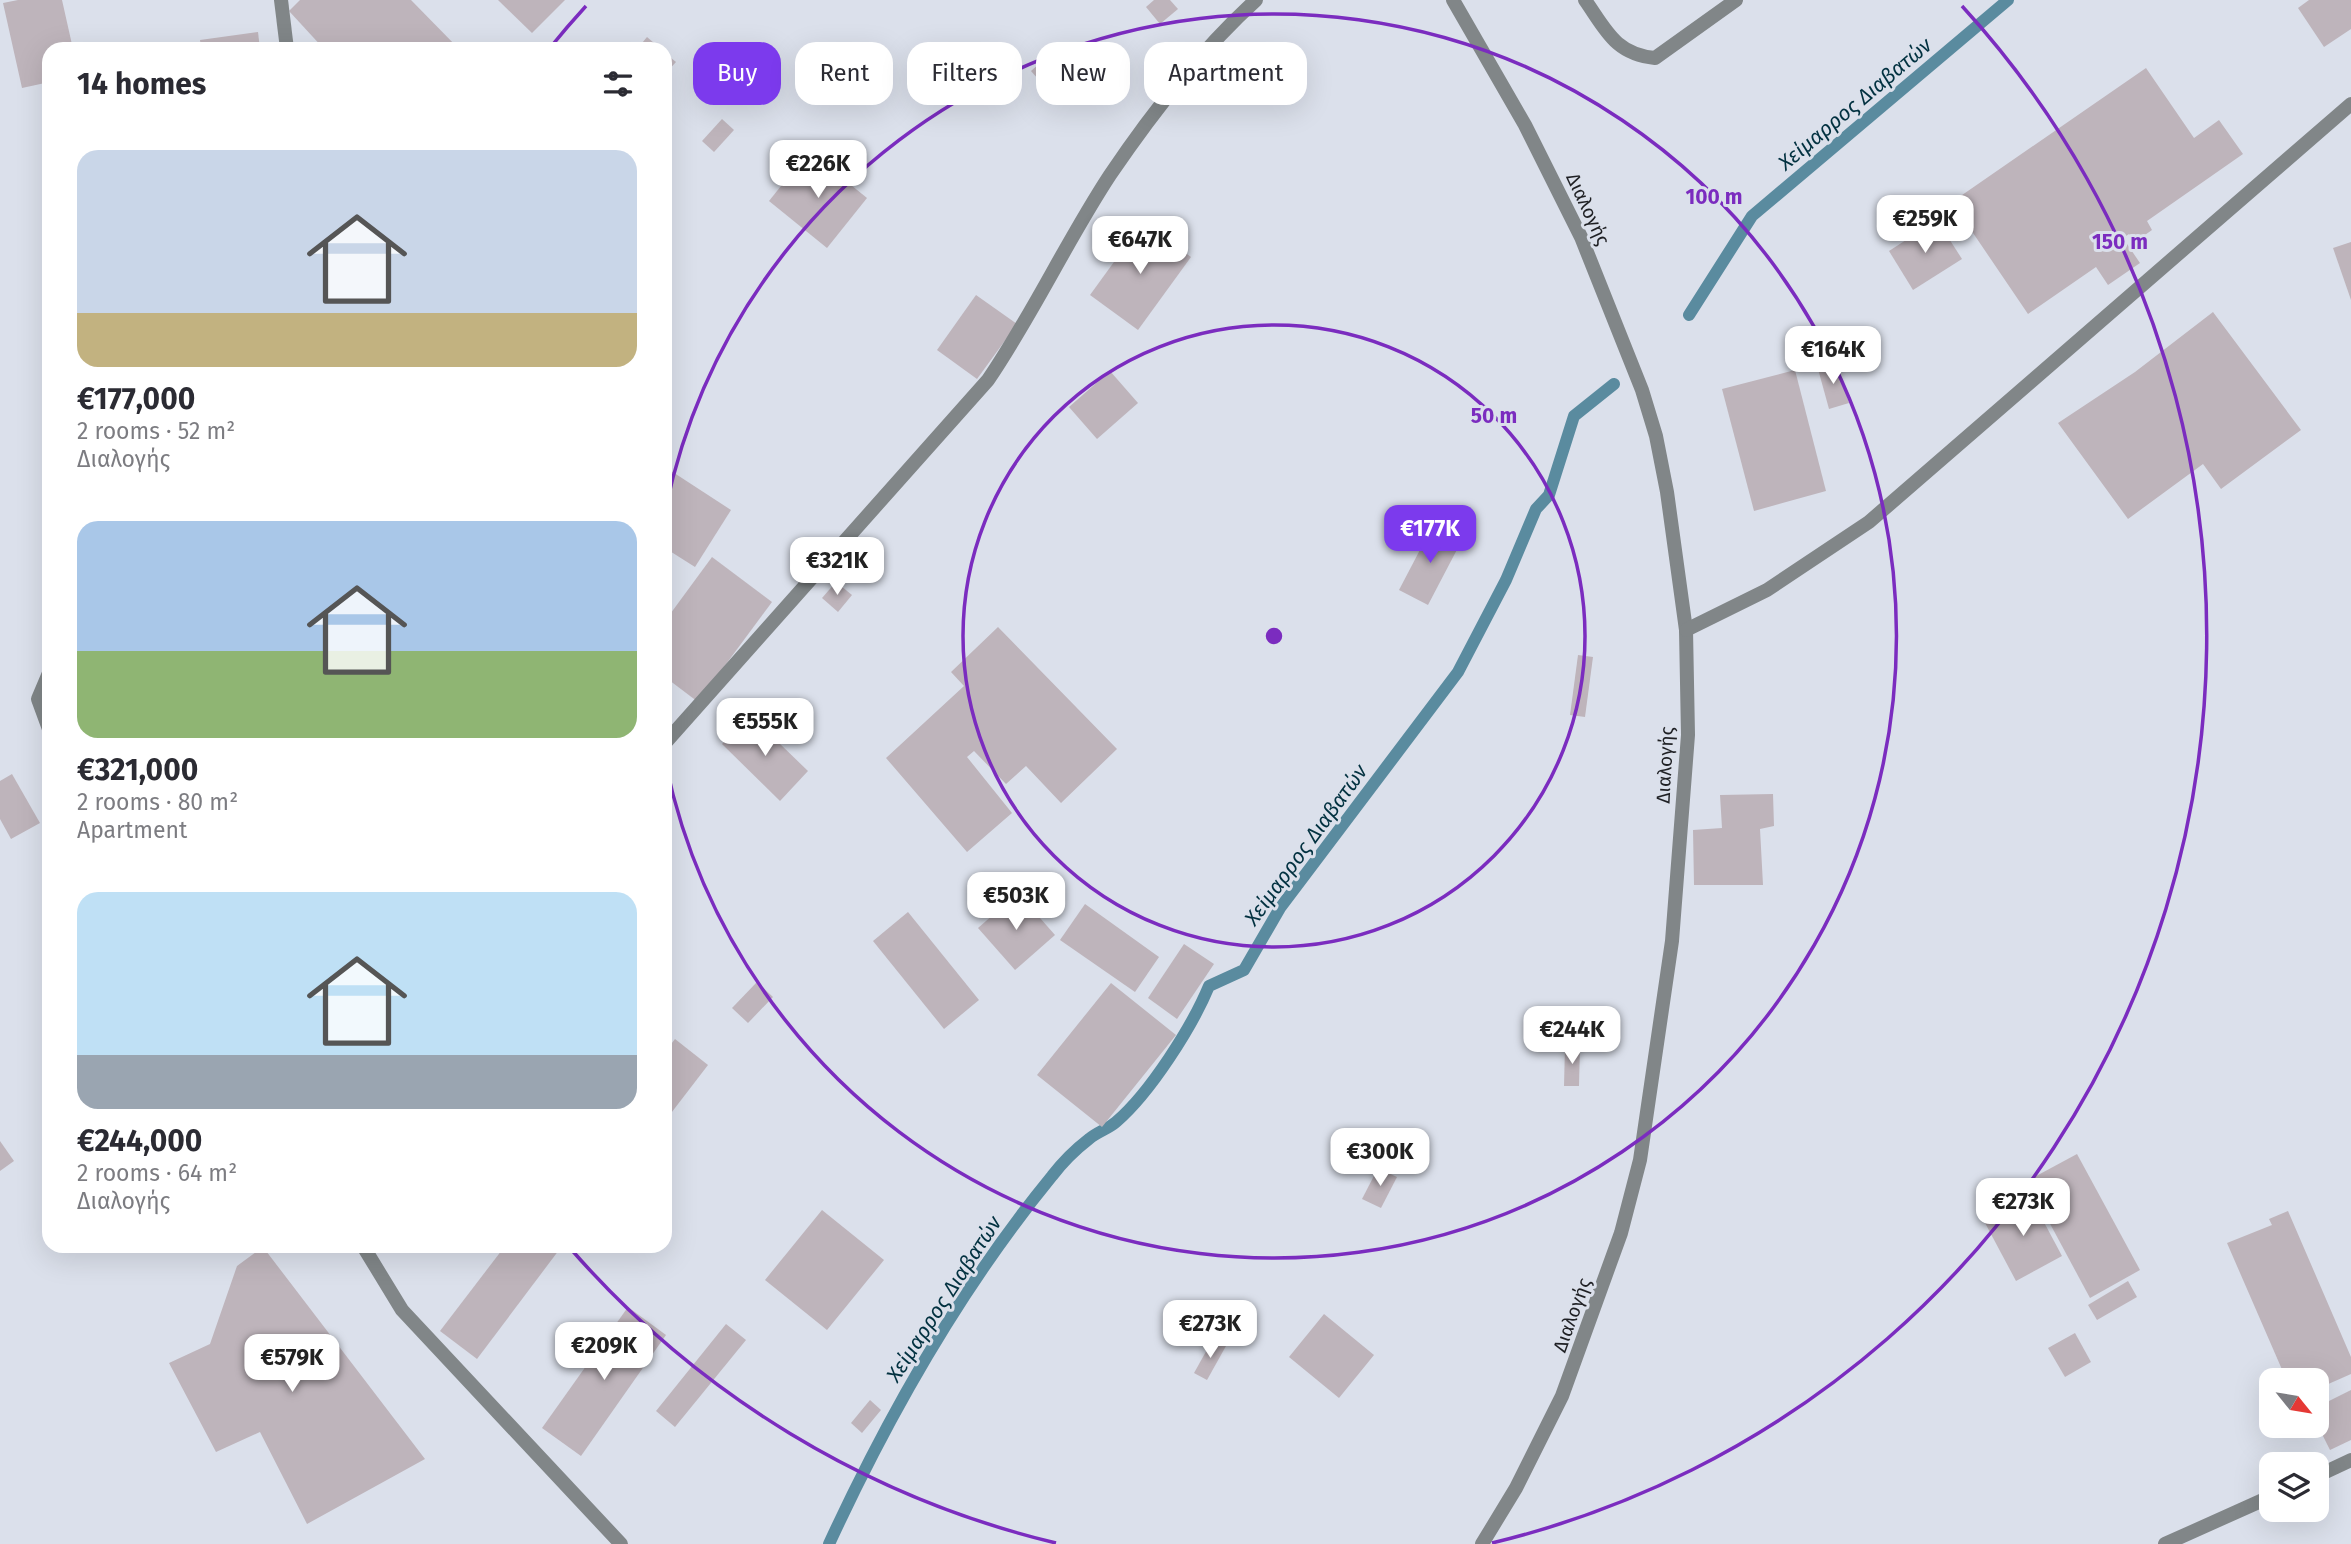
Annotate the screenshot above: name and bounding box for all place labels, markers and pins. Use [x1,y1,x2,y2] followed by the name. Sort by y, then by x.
[769,140,867,200] pin: €226K
[1876,196,1974,255] pin: €259K
[1091,216,1189,276] pin: €647K
[1784,326,1882,386] pin: €164K
[1381,505,1479,565] pin: €177K
[788,538,886,597] pin: €321K
[1262,624,1286,648] centre of rings
[716,698,814,758] pin: €555K
[967,872,1065,932] pin: €503K
[1523,1006,1621,1066] pin: €244K
[1331,1128,1429,1188] pin: €300K
[1974,1178,2072,1238] pin: €273K
[1161,1300,1259,1360] pin: €273K
[555,1322,653,1382] pin: €209K
[243,1334,341,1394] pin: €579K

